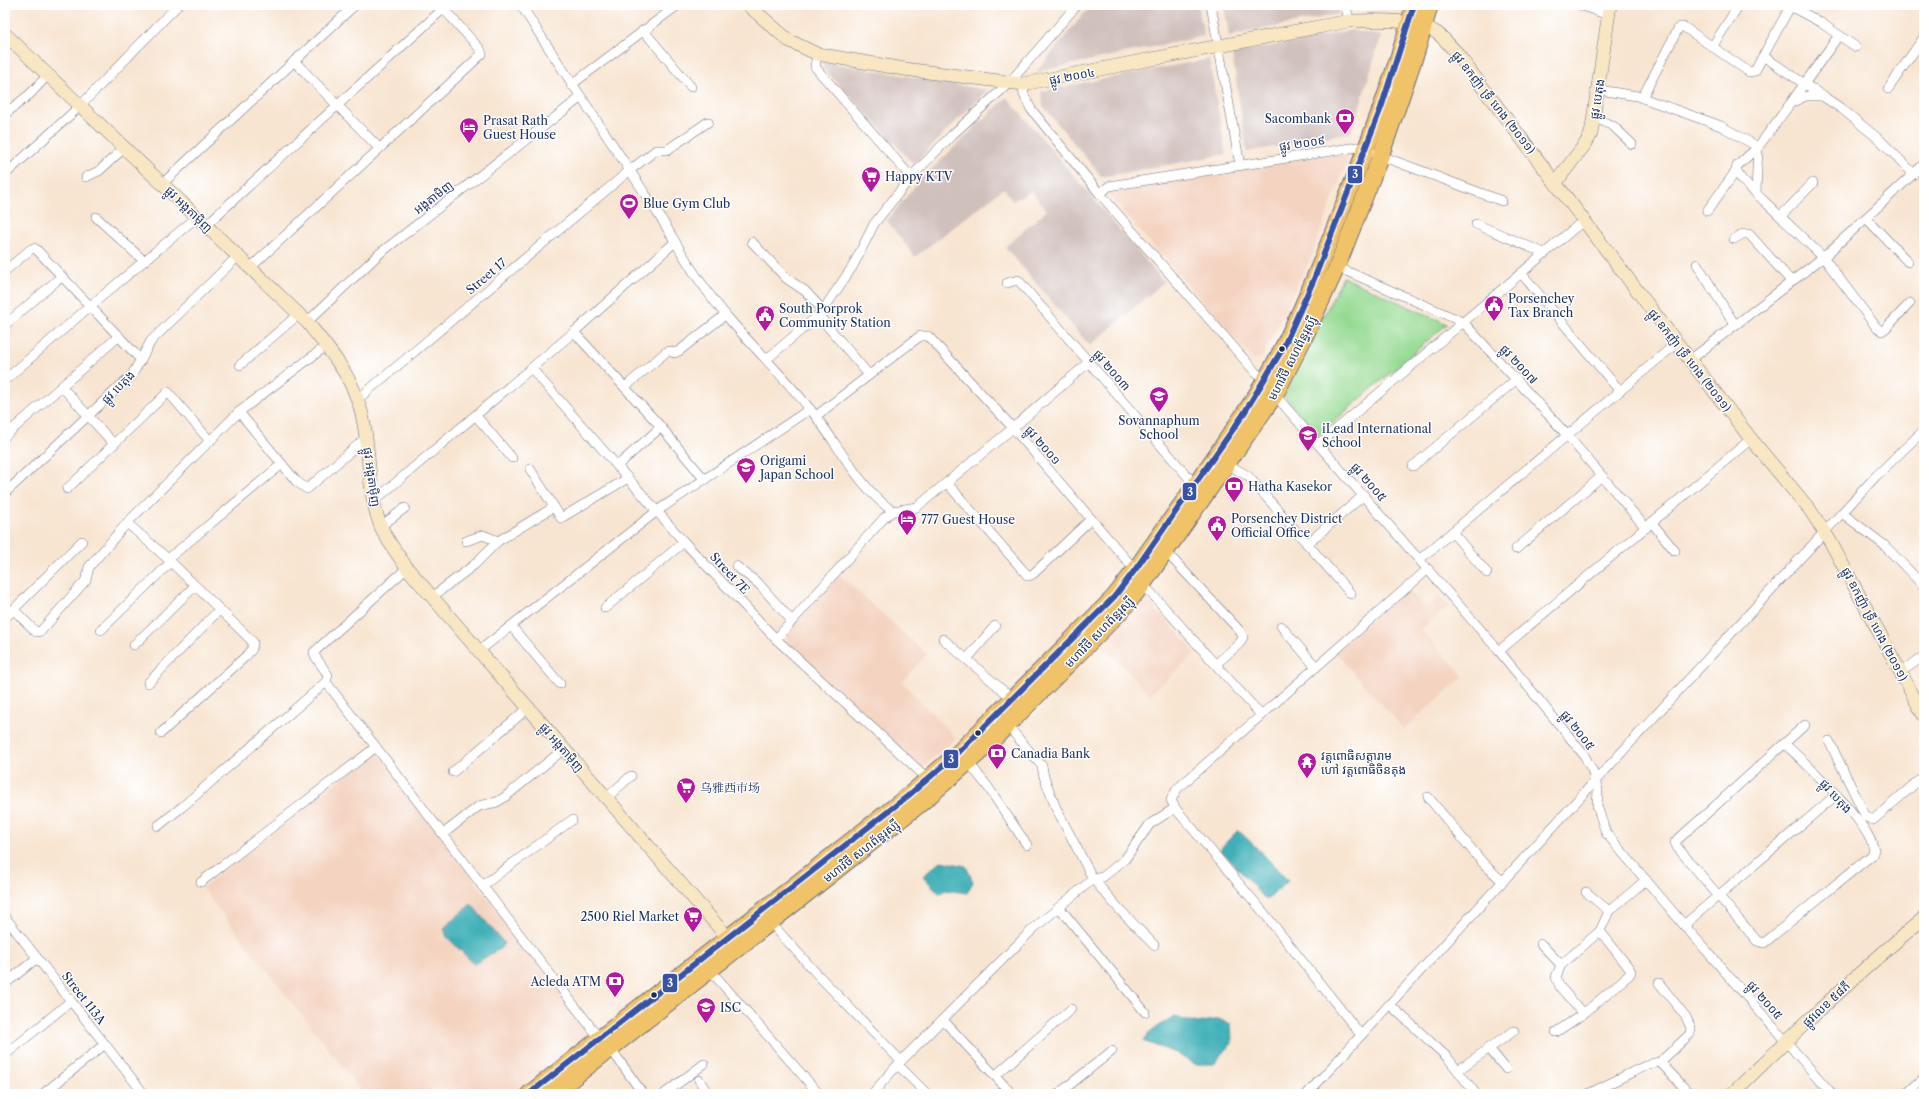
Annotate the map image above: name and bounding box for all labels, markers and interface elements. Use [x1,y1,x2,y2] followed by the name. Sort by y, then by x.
[1446,48,1539,159] street label: ផ្លូវ ឧកញ៉ា ទ្រី ហេង (២០១១)
[1048,64,1097,91] street label: ផ្លូវ ២០០៤
[1586,78,1611,121] street label: ផ្លូវ បេតុង
[1334,107,1356,135] bank icon: Sacombank
[1265,111,1332,126] place label: Sacombank
[483,113,556,142] place label: Prasat Rath Guest House
[458,116,480,144] hotel icon: Prasat Rath Guest House
[1278,132,1327,158] street label: ផ្លូវ ២០០៩
[860,165,882,193] supermarket icon: Happy KTV
[1347,165,1363,184] line badge: 3
[1352,167,1358,181] text: 3
[885,169,953,184] place label: Happy KTV
[411,177,456,217] street label: អង្គតាមិញ
[160,183,216,238] street label: ផ្លូវ អង្តតាម៉ិញ
[618,192,640,220] sports icon: Blue Gym Club
[643,196,730,211] place label: Blue Gym Club
[463,255,509,297] street label: Street 17
[1508,291,1575,320] place label: Porsenchey Tax Branch
[1483,294,1505,322] public building icon: Porsenchey Tax Branch
[779,301,891,330] place label: South Porprok Community Station
[754,304,776,332] public building icon: South Porprok Community Station
[1642,306,1735,417] street label: ផ្លូវ ឧកញ៉ា ទ្រី ហេង (២០១១)
[1264,313,1323,404] street label: មហាវិថី សហព័ន្ធរុស្ស៊ី
[1494,341,1541,389] street label: ផ្លូវ ២០០៧
[1277,344,1287,354] unlabelled marker
[1087,346,1134,396] street label: ផ្លូវ ២០០៣
[98,367,140,409] street label: ផ្លូវ បេតុង
[1148,385,1170,413] school or university icon: Sovannaphum School
[1118,413,1200,442] place label: Sovannaphum School
[1322,421,1432,450] place label: iLead International School
[1019,422,1064,470] street label: ផ្លូវ ២០០១
[1297,424,1319,452] school or university icon: iLead International School
[357,446,384,508] street label: ផ្លូវ អង្តតាម៉ិញ
[758,453,835,482] place label: Origami Japan School
[735,456,757,484] school or university icon: Origami Japan School
[1345,459,1390,507] street label: ផ្លូវ ២០០៥
[1223,475,1245,503] bank icon: Hatha Kasekor
[1248,479,1332,494] place label: Hatha Kasekor
[1182,482,1197,501] line badge: 3
[1187,485,1193,499] text: 3
[896,508,918,536] hotel icon: 777 Guest House
[1231,511,1343,540] place label: Porsenchey District Official Office
[921,512,1015,527] place label: 777 Guest House
[1206,514,1228,542] public building icon: Porsenchey District Official Office
[707,549,753,597] street label: Street 7E
[1836,565,1911,685] street label: ផ្លូវ ឧកញ៉ា ទ្រី ហេង (២០១១)
[1061,593,1139,673] street label: មហាវិថី សហព័ន្ធរុស្ស៊ី
[1555,707,1598,755] street label: ផ្លូវ ២០០៥
[534,719,587,777] street label: ផ្លូវ អង្តតាម៉ិញ
[973,728,983,738] unlabelled marker
[986,742,1008,770] bank icon: Canadia Bank
[1011,746,1091,761] place label: Canadia Bank
[1321,748,1406,777] place label: វត្តពោធិសត្តារាម ហៅ វត្តពោធិចិនតុង
[943,749,959,769] line badge: 3
[1296,751,1318,779] temple icon: វត្តពោធិសត្តារាម ហៅ វត្តពោធិចិនតុង
[948,752,954,766] text: 3
[675,776,697,804] supermarket icon: 乌雅西市场
[1814,776,1855,819] street label: ផ្លូវ បេតុង
[700,780,760,795] place label: 乌雅西市场
[820,816,904,888] street label: មហាវិថី សហព័ន្ធរុស្ស៊ី
[682,905,704,933] supermarket icon: 2500 Riel Market
[580,909,680,924] place label: 2500 Riel Market
[59,969,110,1028] street label: Street 113A
[604,970,626,998] bank icon: Acleda ATM
[662,973,678,993] line badge: 3
[529,974,601,989] place label: Acleda ATM
[667,976,673,990] text: 3
[1741,977,1786,1025] street label: ផ្លូវ ២០០៥
[1799,978,1855,1032] street label: ផ្លូវលេខ ៥៨ភី
[649,990,659,1000] unlabelled marker
[695,996,717,1024] school or university icon: ISC
[720,1000,741,1015] place label: ISC

